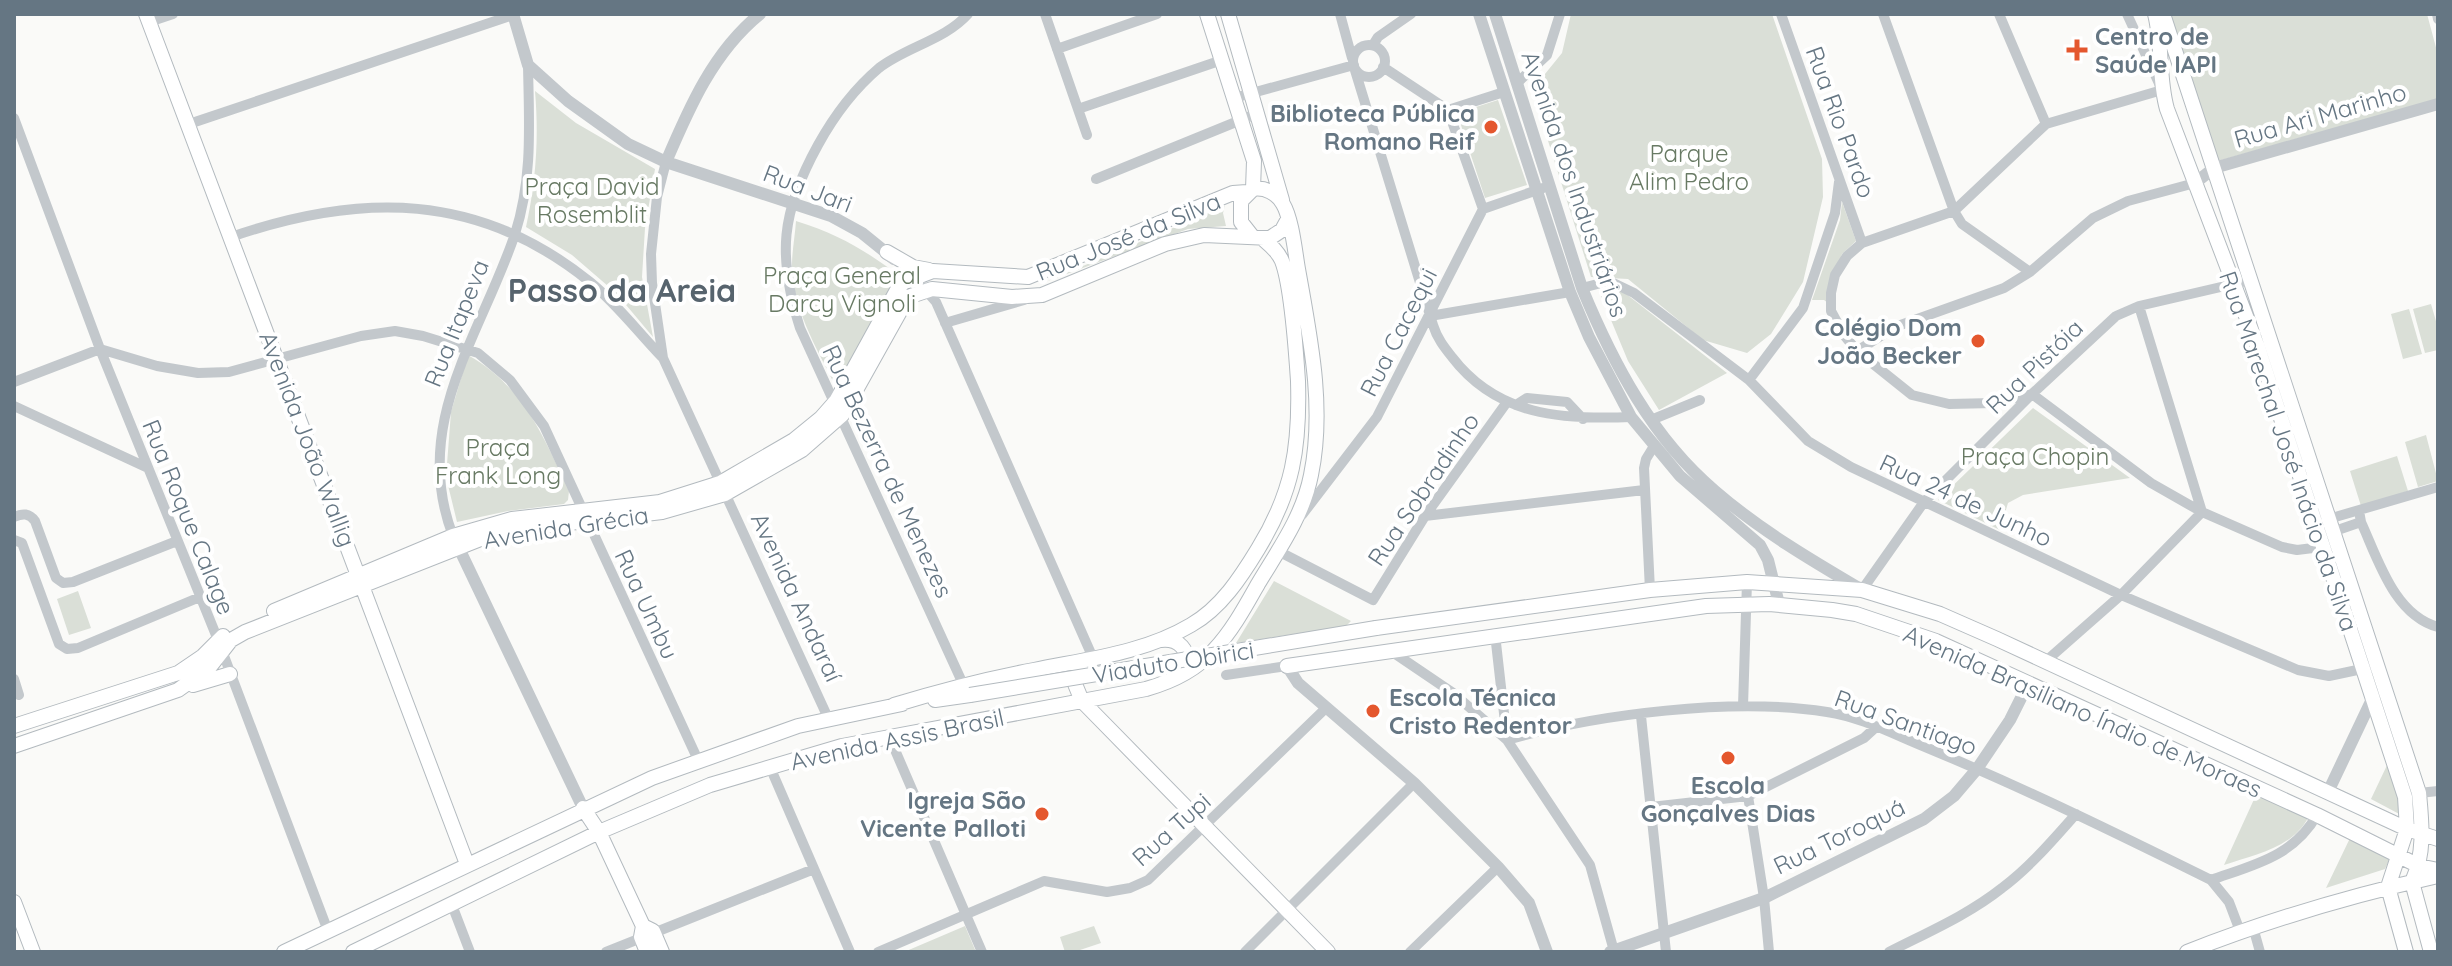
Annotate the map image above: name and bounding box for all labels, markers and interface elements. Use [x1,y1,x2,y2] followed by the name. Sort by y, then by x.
[2095,21,2217,79] place label: Centro de Saúde IAPI
[2066,39,2088,61] marker: Centro de Saúde IAPI
[1800,42,1882,202] street label: Rua Rio Pardo
[1515,47,1635,321] street label: Avenida dos Industriários
[2230,76,2410,154] street label: Rua Ari Marinho
[1270,98,1476,156] place label: Biblioteca Pública Romano Reif
[1482,118,1500,136] marker: Biblioteca Pública Romano Reif
[1629,138,1749,196] park label: Parque Alim Pedro
[759,157,857,219] street label: Rua Jari
[524,171,660,229] park label: Praça David Rosemblit
[1031,185,1225,287] street label: Rua José da Silva
[417,255,495,391] street label: Rua Itapeva
[763,260,921,318] park label: Praça General Darcy Vignoli
[1353,263,1443,401] street label: Rua Cacequi
[2213,267,2365,635] street label: Rua Marechal José Inácio da Silva
[508,270,736,310] district label: Passo da Areia
[1815,312,1962,370] place label: Colégio Dom João Becker
[1979,312,2089,420] street label: Rua Pistóia
[253,327,363,551] street label: Avenida João Wallig
[1969,332,1987,350] marker: Colégio Dom João Becker
[816,340,960,602] street label: Rua Bezerra de Menezes
[1361,407,1485,571] street label: Rua Sobradinho
[136,415,242,619] street label: Rua Roque Calage
[435,432,561,490] park label: Praça Frank Long
[1961,441,2109,471] park label: Praça Chopin
[1875,447,2057,553] street label: Rua 24 de Junho
[481,499,651,555] street label: Avenida Grécia
[745,508,850,687] street label: Avenida Andaraí
[609,544,685,664] street label: Rua Umbu
[1899,618,2267,804] street label: Avenida Brasiliano Índio de Moraes
[1090,634,1256,690] street label: Viaduto Obirici
[1389,682,1572,740] place label: Escola Técnica Cristo Redentor
[1831,682,1981,762] street label: Rua Santiago
[787,702,1007,776] street label: Avenida Assis Brasil
[1364,702,1382,720] marker: Escola Técnica Cristo Redentor
[1719,749,1737,767] marker: Escola Gonçalves Dias
[1641,770,1815,828] place label: Escola Gonçalves Dias
[860,785,1026,843] place label: Igreja São Vicente Palloti
[1125,786,1217,872] street label: Rua Tupi
[1768,791,1910,881] street label: Rua Toroquá
[1033,805,1051,823] marker: Igreja São Vicente Palloti

